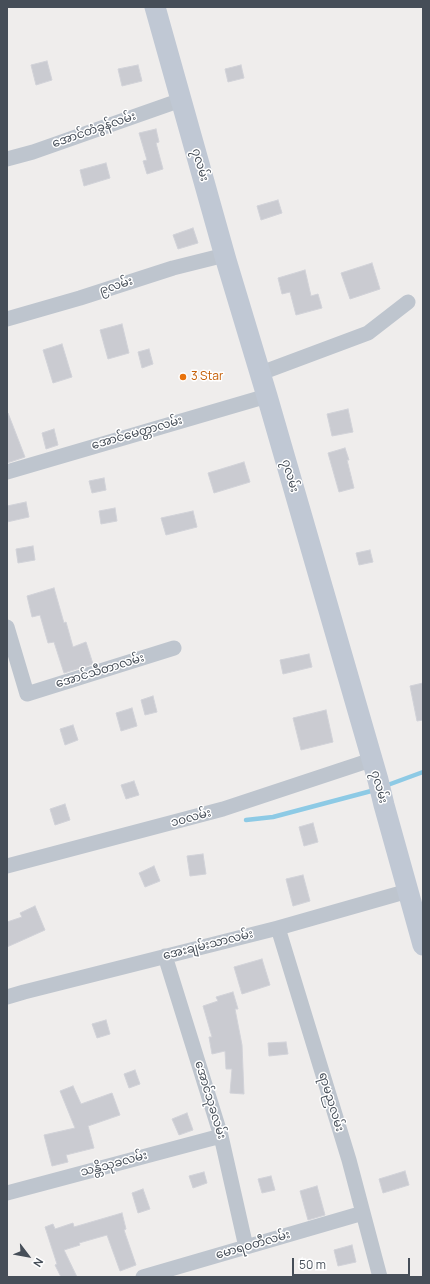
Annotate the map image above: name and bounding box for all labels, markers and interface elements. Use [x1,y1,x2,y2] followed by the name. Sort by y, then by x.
[50,109,138,151] street label: အောင်တံခွန်လမ်း
[188,147,212,183] street label: ၇လမ်း
[97,274,135,298] street label: ၉လမ်း
[191,370,223,384] place label: 3 Star
[178,372,188,382] marker: 3 Star
[90,413,184,453] street label: အောင်မေတ္တာလမ်း
[278,458,302,494] street label: ၇လမ်း
[54,651,146,691] street label: အောင်သီတာလမ်း
[368,769,390,805] street label: ၇လမ်း
[169,806,213,830] street label: ၁၀လမ်း
[161,927,255,963] street label: အေးချမ်းသာလမ်း
[191,1059,229,1141] street label: အောင်သုခလမ်း
[315,1071,347,1133] street label: ရာမညလမ်း
[79,1148,149,1180] street label: သန္တိသုခလမ်း
[214,1228,292,1262] street label: မောရဝတီလမ်း
[8,1236,48,1276] north arrow
[294,1250,412,1276] scale bar
[30,1255,47,1270] text: N
[299,1256,326,1273] text: 50 m

